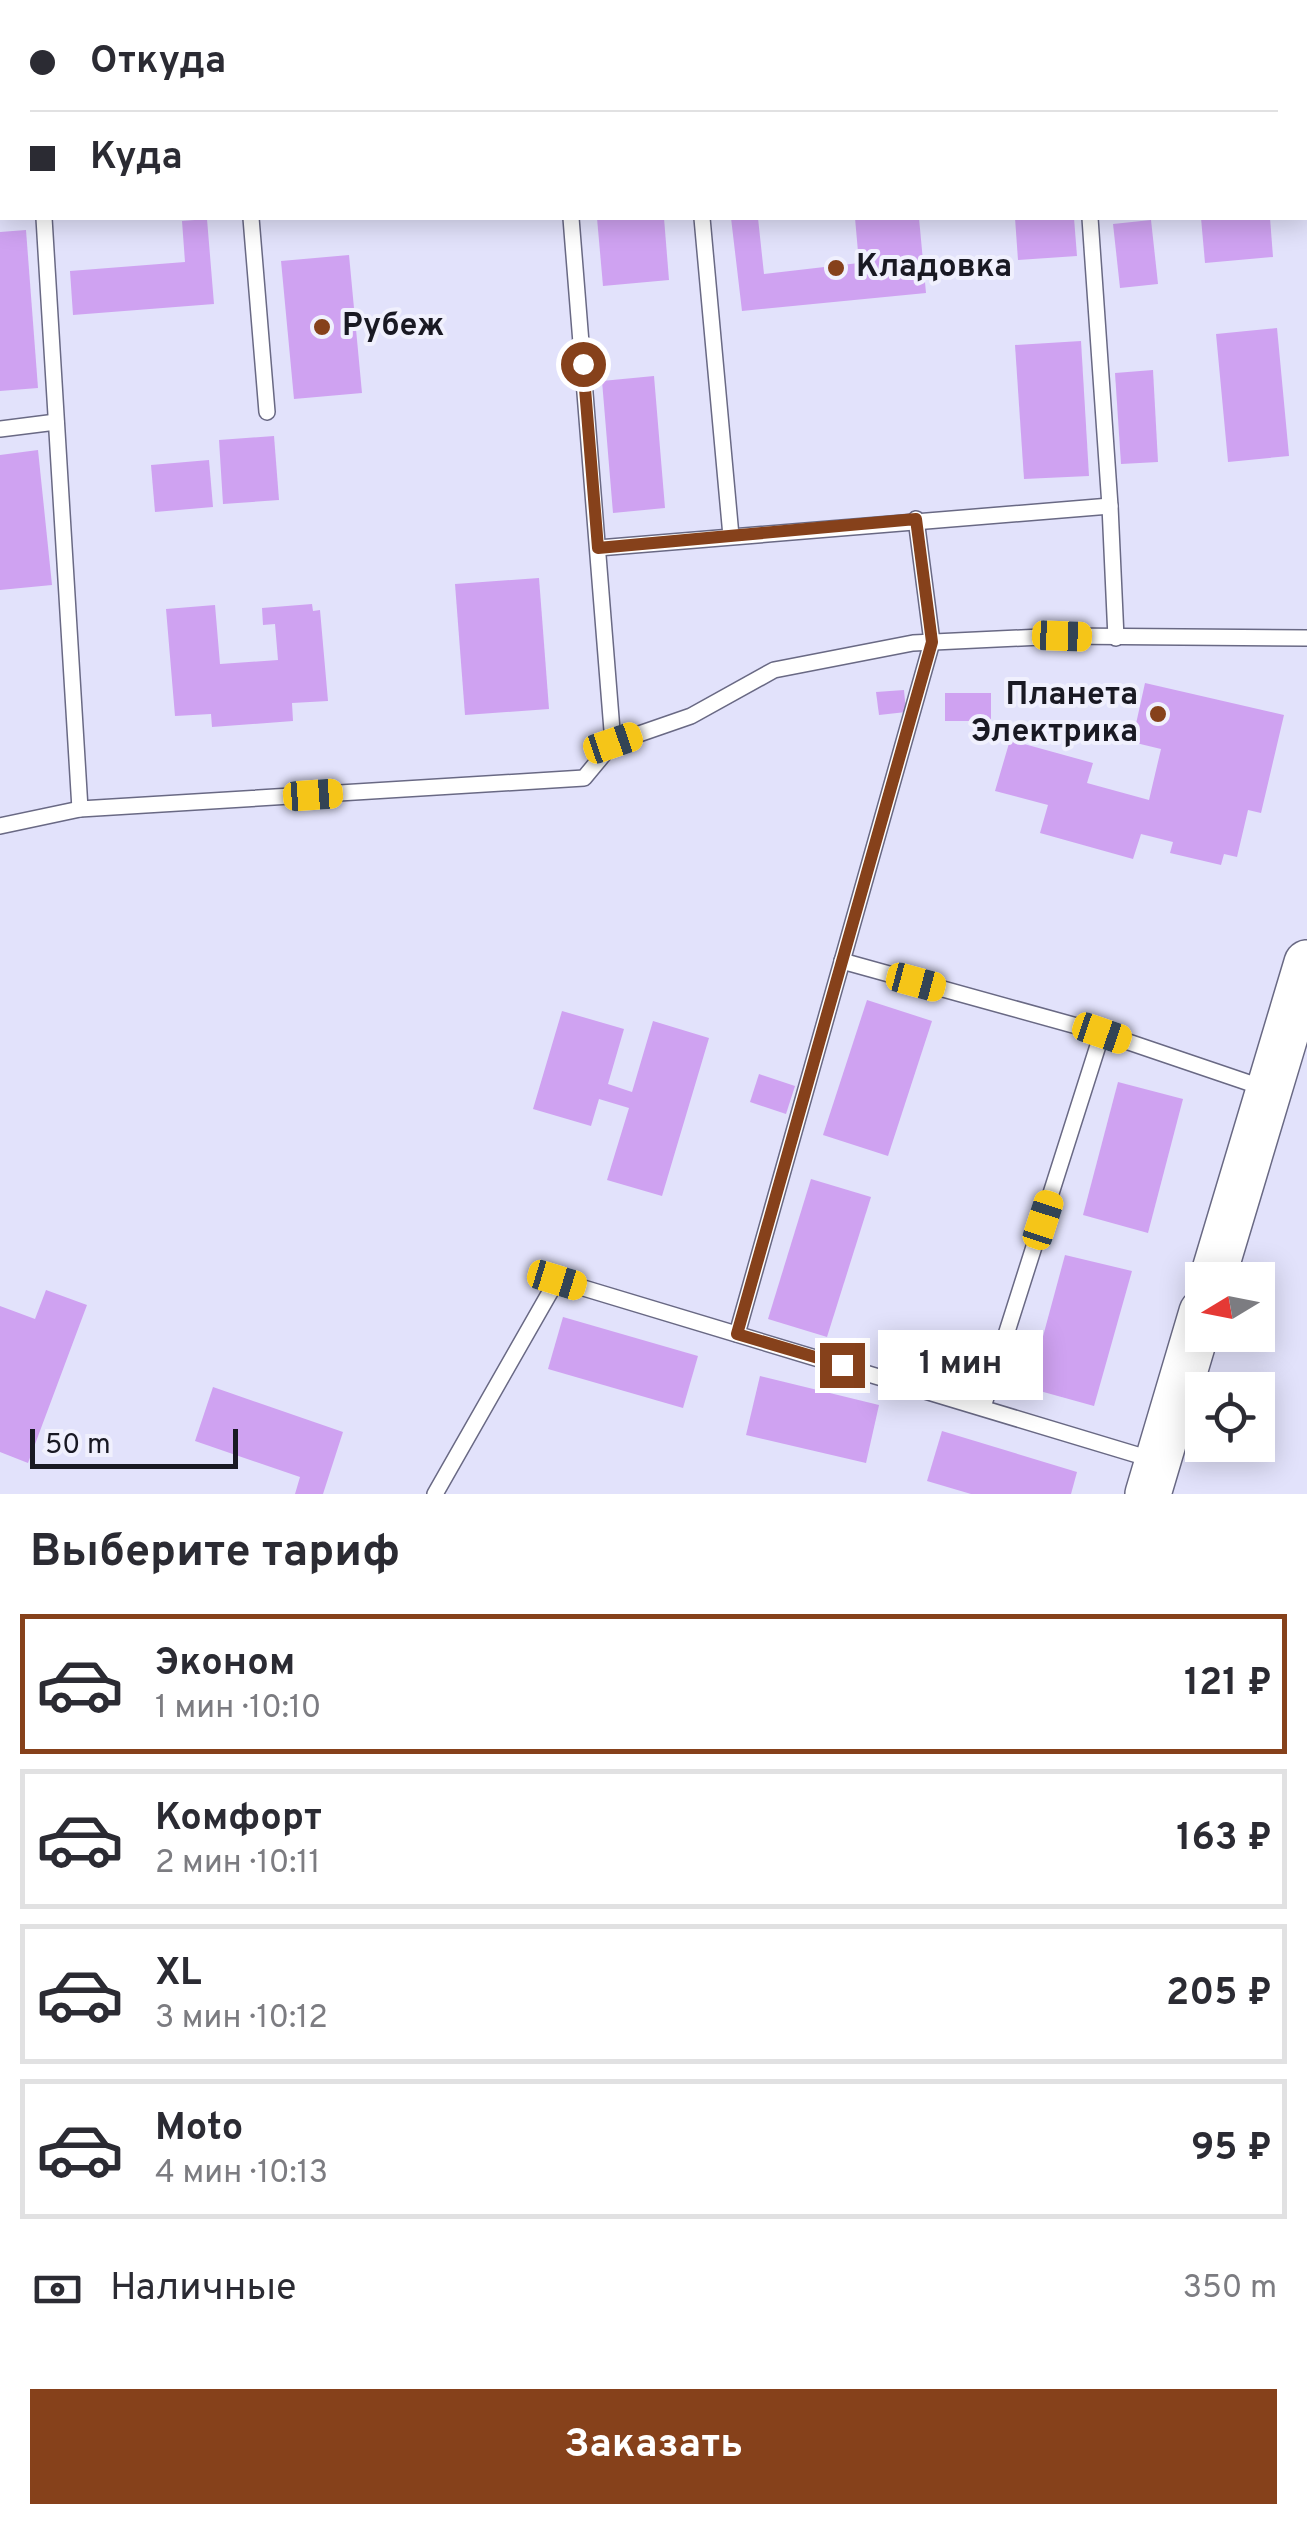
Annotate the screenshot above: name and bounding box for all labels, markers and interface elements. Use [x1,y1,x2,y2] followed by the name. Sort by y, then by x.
[90,38,226,87] text: Откуда
[90,134,183,183] text: Куда
[856,248,1012,288] place label: Кладовка
[825,257,847,279] marker: Кладовка
[342,307,444,347] place label: Рубеж
[311,316,333,338] marker: Рубеж
[561,342,606,387] route start
[1031,620,1093,652] car
[971,676,1138,753] place label: Планета Электрика
[1147,703,1169,725] marker: Планета Электрика
[580,719,646,767] car
[282,778,344,812] car
[883,960,949,1004] car
[1069,1009,1135,1057] car
[1019,1187,1067,1253] car
[524,1257,590,1303] car
[1185,1262,1275,1352] north arrow
[1185,1262,1275,1462] map controls
[877,1330,1042,1400] callout: 1 мин
[820,1343,865,1388] route end
[919,1345,1002,1385] text: 1 мин
[1185,1372,1275,1462] button: locate
[30,1424,238,1468] scale bar
[45,1428,111,1464] text: 50 m
[30,1525,400,1582] text: Выберите тариф
[35,1639,125,1729] icon: car
[155,1640,295,1689] text: Эконом
[1184,1660,1272,1709] text: 121 ₽
[155,1689,321,1729] text: 1 мин · 10:10
[35,1794,125,1884] icon: car
[155,1795,322,1844] text: Комфорт
[1176,1815,1272,1864] text: 163 ₽
[155,1844,320,1884] text: 2 мин · 10:11
[35,1949,125,2039] icon: car
[155,1950,202,1999] text: XL
[1166,1970,1272,2019] text: 205 ₽
[155,1999,328,2039] text: 3 мин · 10:12
[35,2104,125,2194] icon: car
[155,2105,243,2154] text: Moto
[1191,2125,1272,2174] text: 95 ₽
[155,2154,328,2194] text: 4 мин · 10:13
[30,2262,85,2317] icon: cash
[110,2265,297,2314] text: Наличные
[1183,2269,1277,2309] text: 350 m
[30,2389,1277,2504] button: Заказать

